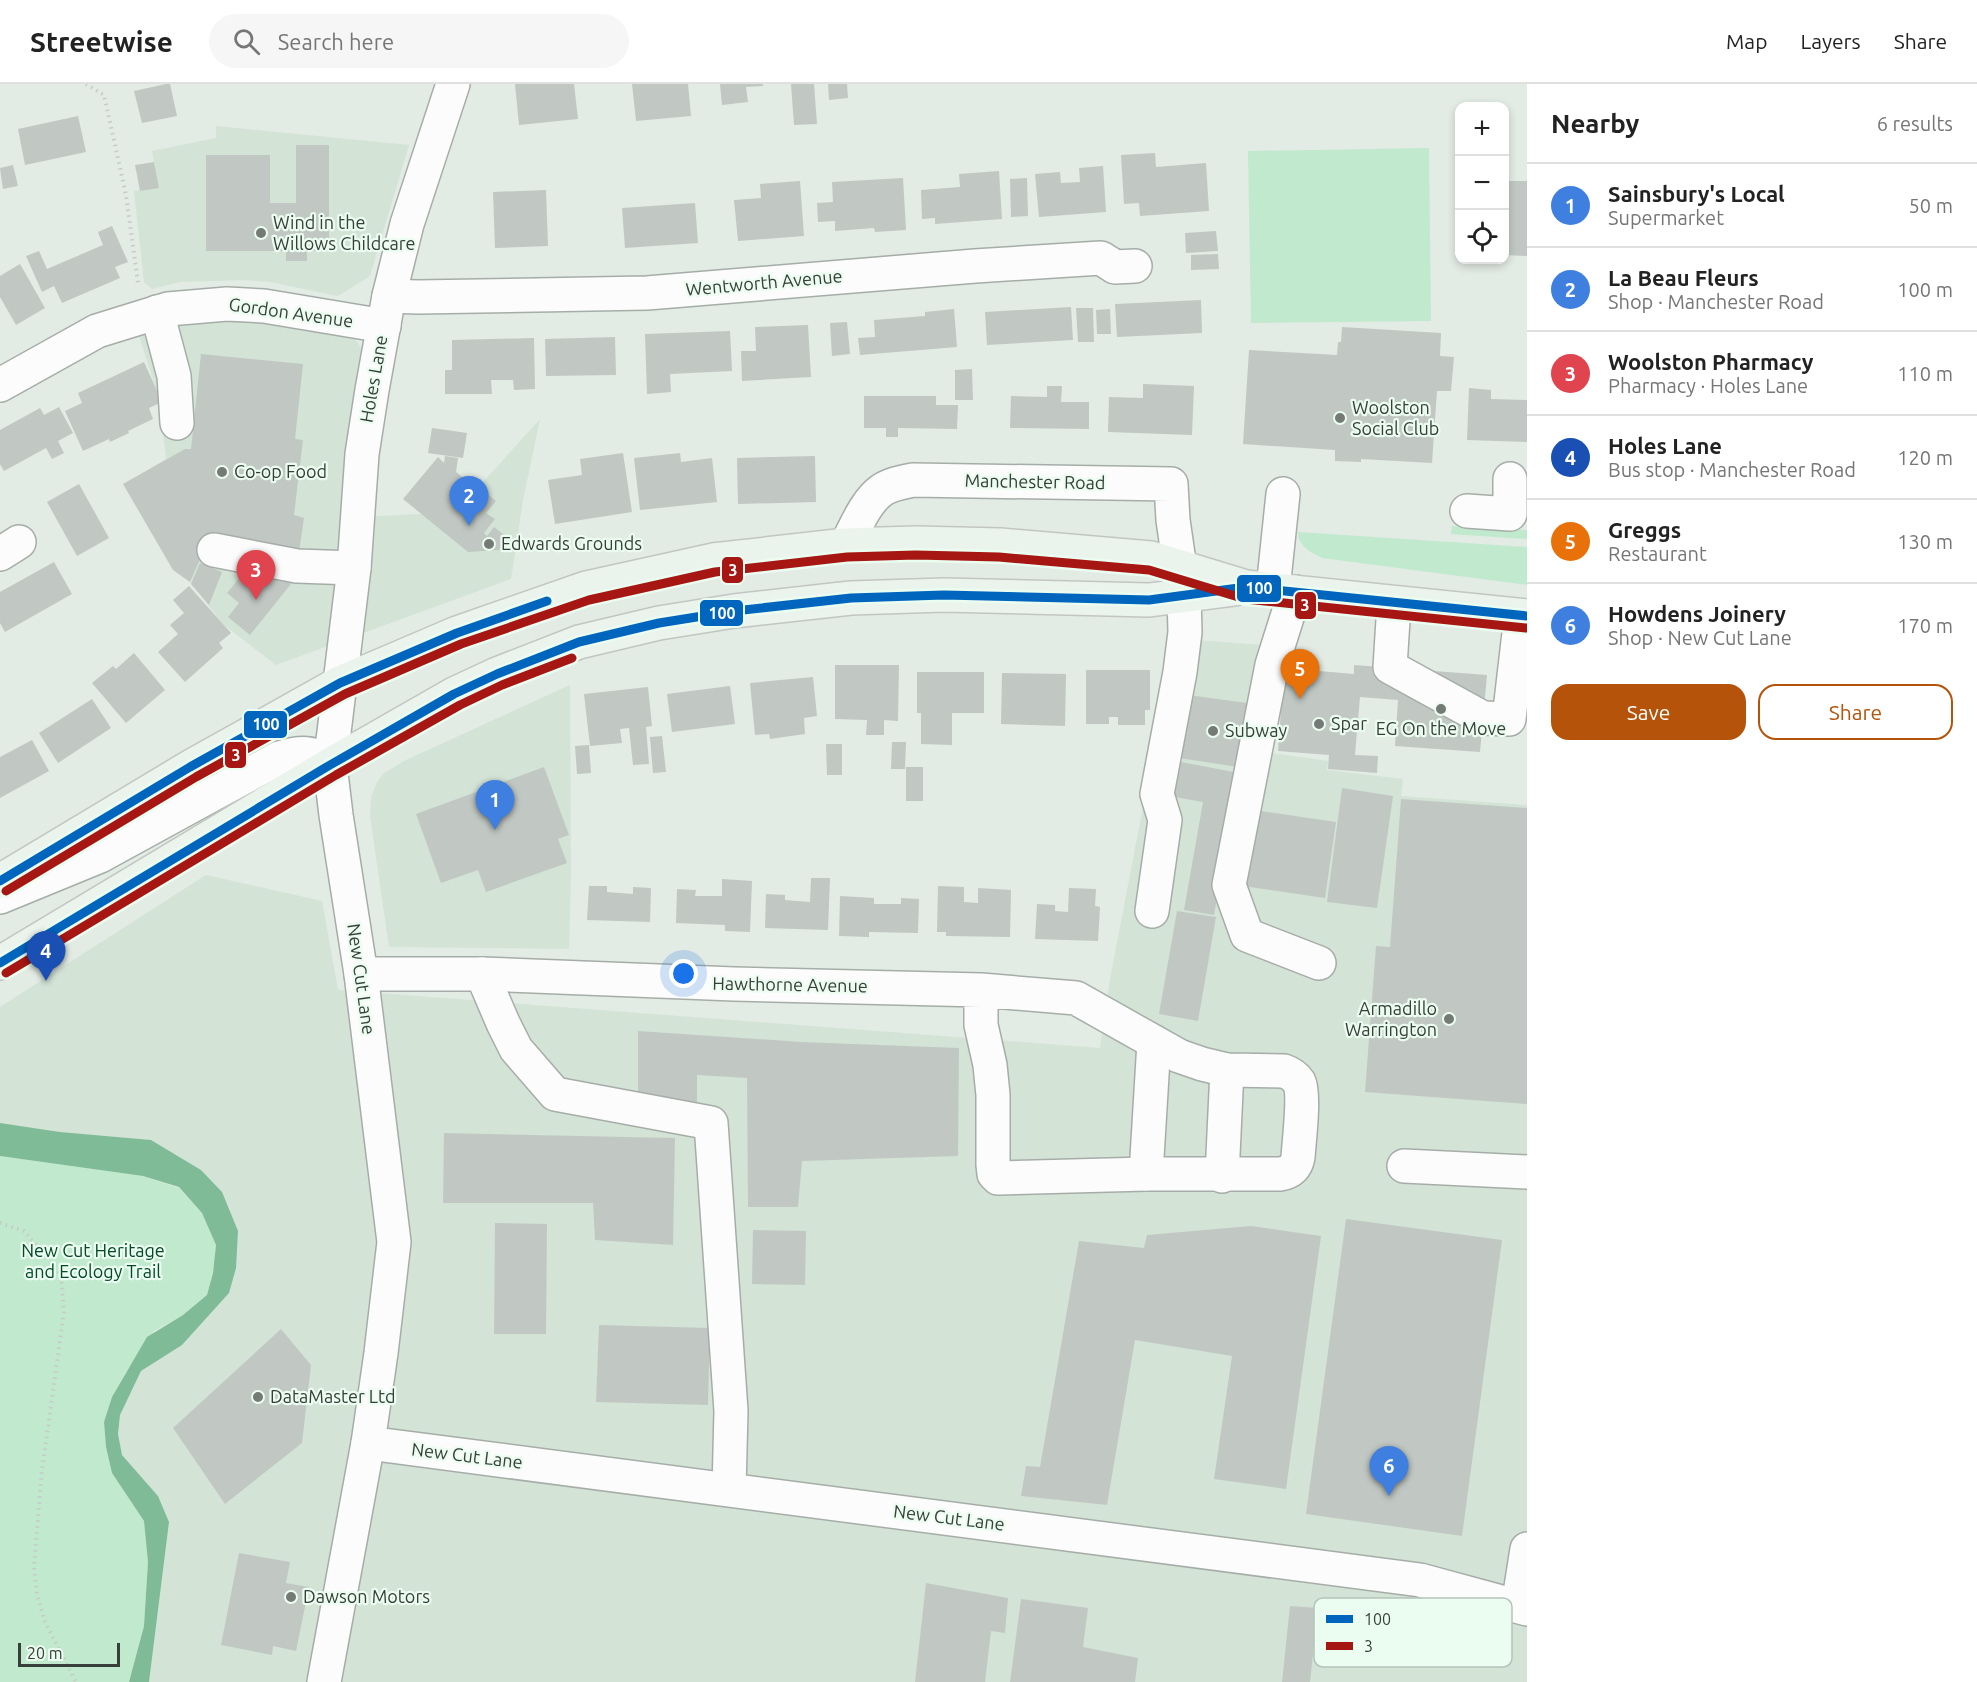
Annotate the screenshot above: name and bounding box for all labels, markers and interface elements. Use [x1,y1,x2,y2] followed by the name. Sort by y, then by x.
[209,14,629,68] search box
[230,25,263,58] icon: search
[30,26,173,57] text: Streetwise
[278,29,394,54] text: Search here
[1726,29,1767,53] text: Map
[1800,29,1861,53] text: Layers
[1894,29,1947,53] text: Share
[1455,102,1509,264] map controls
[1455,102,1509,156] button: +
[1551,109,1639,138] text: Nearby
[1877,112,1953,135] text: 6 results
[1455,156,1509,210] button: −
[1608,181,1785,206] text: Sainsbury's Local
[1565,194,1576,217] text: 1
[1909,194,1953,217] text: 50 m
[1608,206,1724,229] text: Supermarket
[1455,210,1509,264] button: locate
[273,212,415,253] place label: Wind in the Willows Childcare
[254,226,268,240] marker: Wind in the Willows Childcare
[685,265,843,299] street label: Wentworth Avenue
[1608,265,1759,290] text: La Beau Fleurs
[1565,278,1576,301] text: 2
[1897,278,1953,301] text: 100 m
[1608,290,1824,313] text: Shop · Manchester Road
[228,293,355,331] street label: Gordon Avenue
[355,334,391,424] street label: Holes Lane
[1608,349,1813,374] text: Woolston Pharmacy
[1565,362,1576,385] text: 3
[1897,362,1953,385] text: 110 m
[1608,374,1808,397] text: Pharmacy · Holes Lane
[1352,397,1439,438] place label: Woolston Social Club
[1333,411,1347,425] marker: Woolston Social Club
[1608,433,1722,458] text: Holes Lane
[1565,446,1576,469] text: 4
[1897,446,1953,469] text: 120 m
[1608,458,1856,481] text: Bus stop · Manchester Road
[234,461,327,481] place label: Co-op Food
[215,465,229,479] marker: Co-op Food
[964,470,1106,492] street label: Manchester Road
[450,476,488,526] pin: 2
[1608,517,1681,542] text: Greggs
[1565,530,1576,553] text: 5
[1897,530,1953,553] text: 130 m
[501,533,642,553] place label: Edwards Grounds
[482,537,496,551] marker: Edwards Grounds
[1608,542,1707,565] text: Restaurant
[236,550,276,600] pin: 3
[721,556,744,584] line badge: 3
[728,561,738,579] text: 3
[1236,574,1282,603] line badge: 100
[1245,579,1273,597] text: 100
[1294,591,1317,620] line badge: 3
[1300,596,1310,614] text: 3
[699,599,744,627] line badge: 100
[1608,601,1786,626] text: Howdens Joinery
[708,604,736,622] text: 100
[1565,614,1576,637] text: 6
[1897,614,1953,637] text: 170 m
[1608,626,1792,649] text: Shop · New Cut Lane
[1280,650,1320,699] pin: 5
[1551,684,1746,740] button: Save
[1758,684,1953,740] button: Share
[1434,702,1448,716] marker: EG On the Move
[243,710,288,739] line badge: 100
[1331,713,1367,733] place label: Spar
[252,715,280,733] text: 100
[1312,717,1326,731] marker: Spar
[1376,718,1506,738] place label: EG On the Move
[1225,720,1287,740] place label: Subway
[1206,724,1220,738] marker: Subway
[224,741,247,769] line badge: 3
[231,746,241,764] text: 3
[476,780,514,830] pin: 1
[344,922,380,1036] street label: New Cut Lane
[26,932,66,981] pin: 4
[669,959,698,988] your location
[712,973,868,995] street label: Hawthorne Avenue
[1345,998,1437,1039] place label: Armadillo Warrington
[1442,1012,1456,1026] marker: Armadillo Warrington
[21,1240,165,1281] park label: New Cut Heritage and Ecology Trail
[270,1386,396,1406] place label: DataMaster Ltd
[251,1390,265,1404] marker: DataMaster Ltd
[410,1438,524,1472] street label: New Cut Lane
[1370,1446,1408,1496] pin: 6
[892,1500,1006,1534] street label: New Cut Lane
[303,1586,430,1606] place label: Dawson Motors
[284,1590,298,1604] marker: Dawson Motors
[1314,1598,1512,1667] legend
[1364,1610,1391,1628] text: 100
[1364,1637,1373,1655] text: 3
[18,1640,120,1668] scale bar
[27,1644,63,1662] text: 20 m

